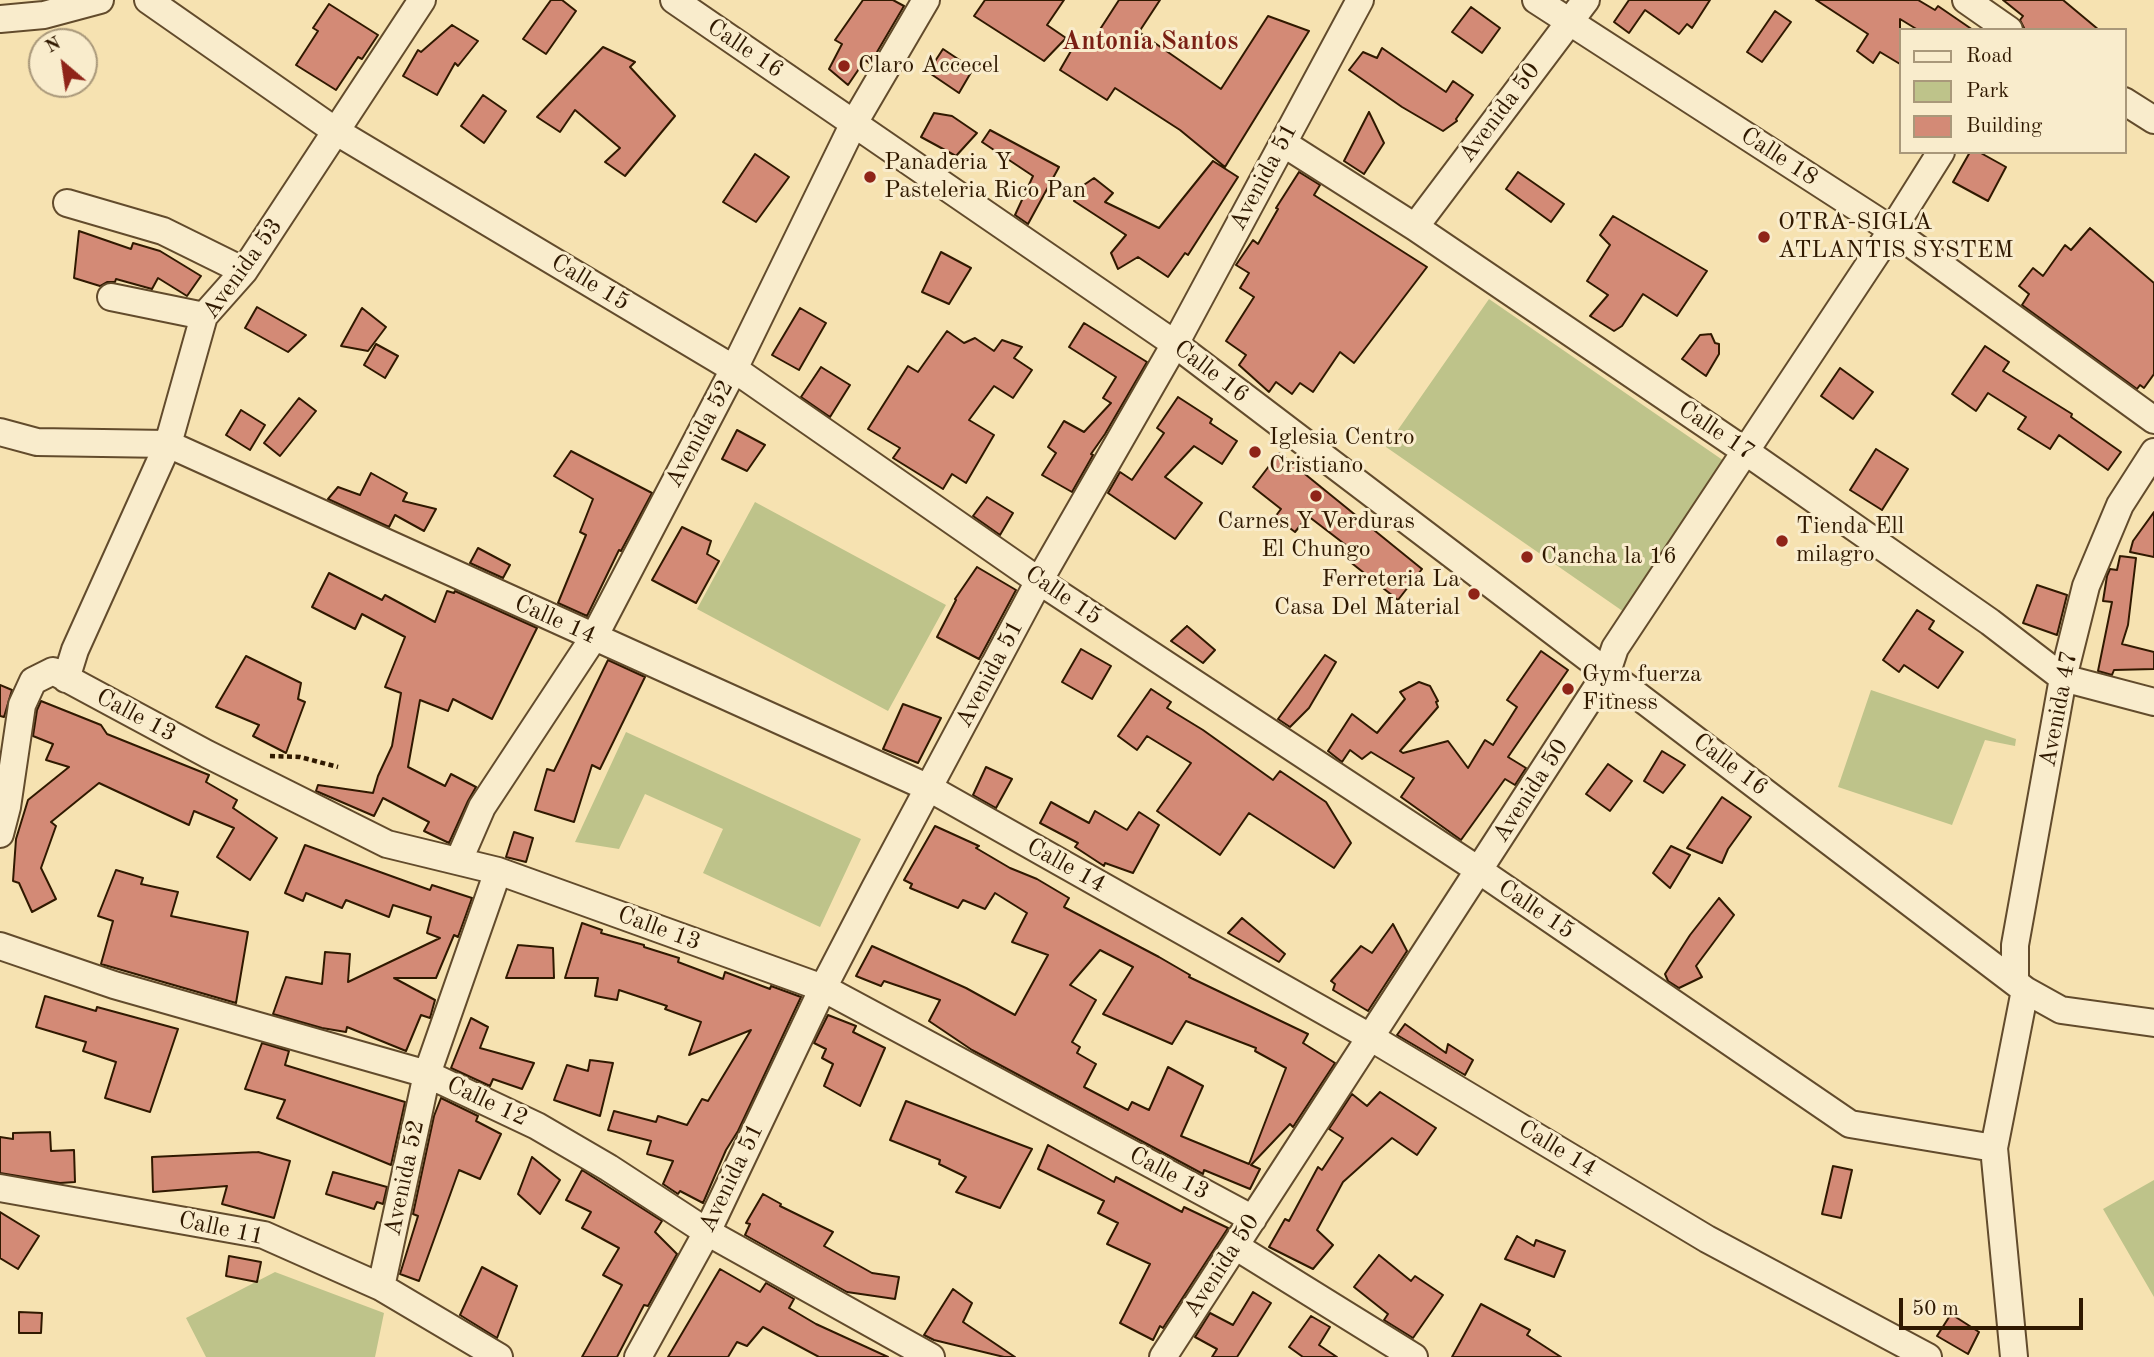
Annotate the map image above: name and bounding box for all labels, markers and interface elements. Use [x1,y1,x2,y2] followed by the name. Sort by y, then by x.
[701,13,789,85] street label: Calle 16
[1062,26,1238,58] district label: Antonia Santos
[28,28,98,98] north arrow
[1898,28,2126,154] legend
[43,34,65,58] text: N
[1966,46,2013,67] text: Road
[858,52,999,80] place label: Claro Accecel
[1453,57,1547,169] street label: Avenida 50
[836,58,852,74] marker: Claro Accecel
[1966,81,2009,102] text: Park
[1966,116,2042,137] text: Building
[1224,118,1304,236] street label: Avenida 51
[1735,121,1823,193] street label: Calle 18
[884,149,1086,205] place label: Panaderia Y Pasteleria Rico Pan
[862,169,878,185] marker: Panaderia Y Pasteleria Rico Pan
[1778,209,2013,265] place label: OTRA-SIGLA ATLANTIS SYSTEM
[197,213,289,325] street label: Avenida 53
[1756,229,1772,245] marker: OTRA-SIGLA ATLANTIS SYSTEM
[546,248,634,318] street label: Calle 15
[1168,334,1254,410] street label: Calle 16
[660,375,740,493] street label: Avenida 52
[1672,395,1760,467] street label: Calle 17
[1269,424,1415,480] place label: Iglesia Centro Cristiano
[1247,444,1263,460] marker: Iglesia Centro Cristiano
[1308,488,1324,504] marker: Carnes Y Verduras El Chungo
[1217,508,1415,564] place label: Carnes Y Verduras El Chungo
[1796,513,1904,569] place label: Tienda Ell milagro
[1774,533,1790,549] marker: Tienda Ell milagro
[1541,543,1677,571] place label: Cancha la 16
[1519,549,1535,565] marker: Cancha la 16
[1019,560,1107,632] street label: Calle 15
[1274,566,1460,622] place label: Ferreteria La Casa Del Material
[1466,586,1482,602] marker: Ferreteria La Casa Del Material
[510,589,600,651] street label: Calle 14
[950,615,1030,733] street label: Avenida 51
[2034,648,2084,770] street label: Avenida 47
[1582,661,1702,717] place label: Gym fuerza Fitness
[1560,681,1576,697] marker: Gym fuerza Fitness
[91,683,181,749] street label: Calle 13
[1687,727,1773,803] street label: Calle 16
[1487,734,1575,848] street label: Avenida 50
[1021,832,1111,900] street label: Calle 14
[1492,874,1580,946] street label: Calle 15
[613,901,705,957] street label: Calle 13
[442,1071,532,1133] street label: Calle 12
[1513,1114,1601,1184] street label: Calle 14
[379,1117,431,1239] street label: Avenida 52
[693,1119,771,1237] street label: Avenida 51
[1124,1141,1214,1207] street label: Calle 13
[176,1206,266,1252] street label: Calle 11
[1178,1209,1266,1323] street label: Avenida 50
[1902,1284,2086,1328] scale bar
[1912,1299,1959,1320] text: 50 m

